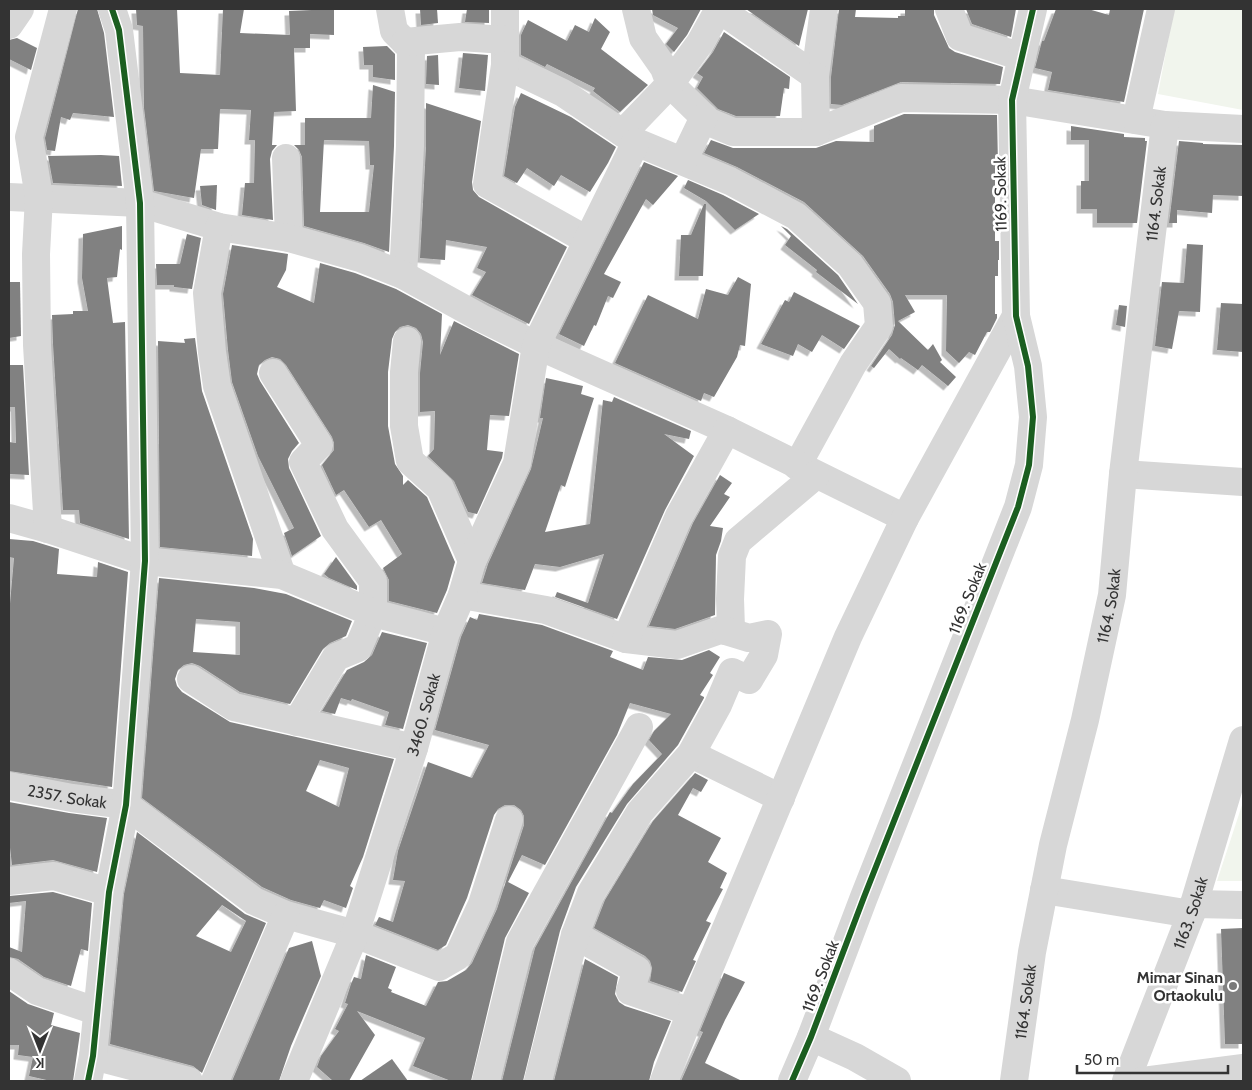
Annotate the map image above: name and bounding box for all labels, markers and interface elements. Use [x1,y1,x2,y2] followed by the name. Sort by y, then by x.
[990,155,1011,232] street label: 1169. Sokak
[1142,164,1170,242] street label: 1164. Sokak
[945,559,991,637] street label: 1169. Sokak
[1093,567,1124,645] street label: 1164. Sokak
[403,670,444,758] street label: 3460. Sokak
[26,781,109,813] street label: 2357. Sokak
[1169,874,1212,952] street label: 1163. Sokak
[798,937,843,1015] street label: 1169. Sokak
[1011,962,1040,1041] street label: 1164. Sokak
[1137,968,1223,1005] place label: Mimar Sinan Ortaokulu
[1227,980,1239,992] marker: Mimar Sinan Ortaokulu
[15,1025,65,1075] north arrow
[1077,1042,1228,1074] scale bar
[1084,1051,1119,1069] text: 50 m
[35,1054,44,1072] text: K

